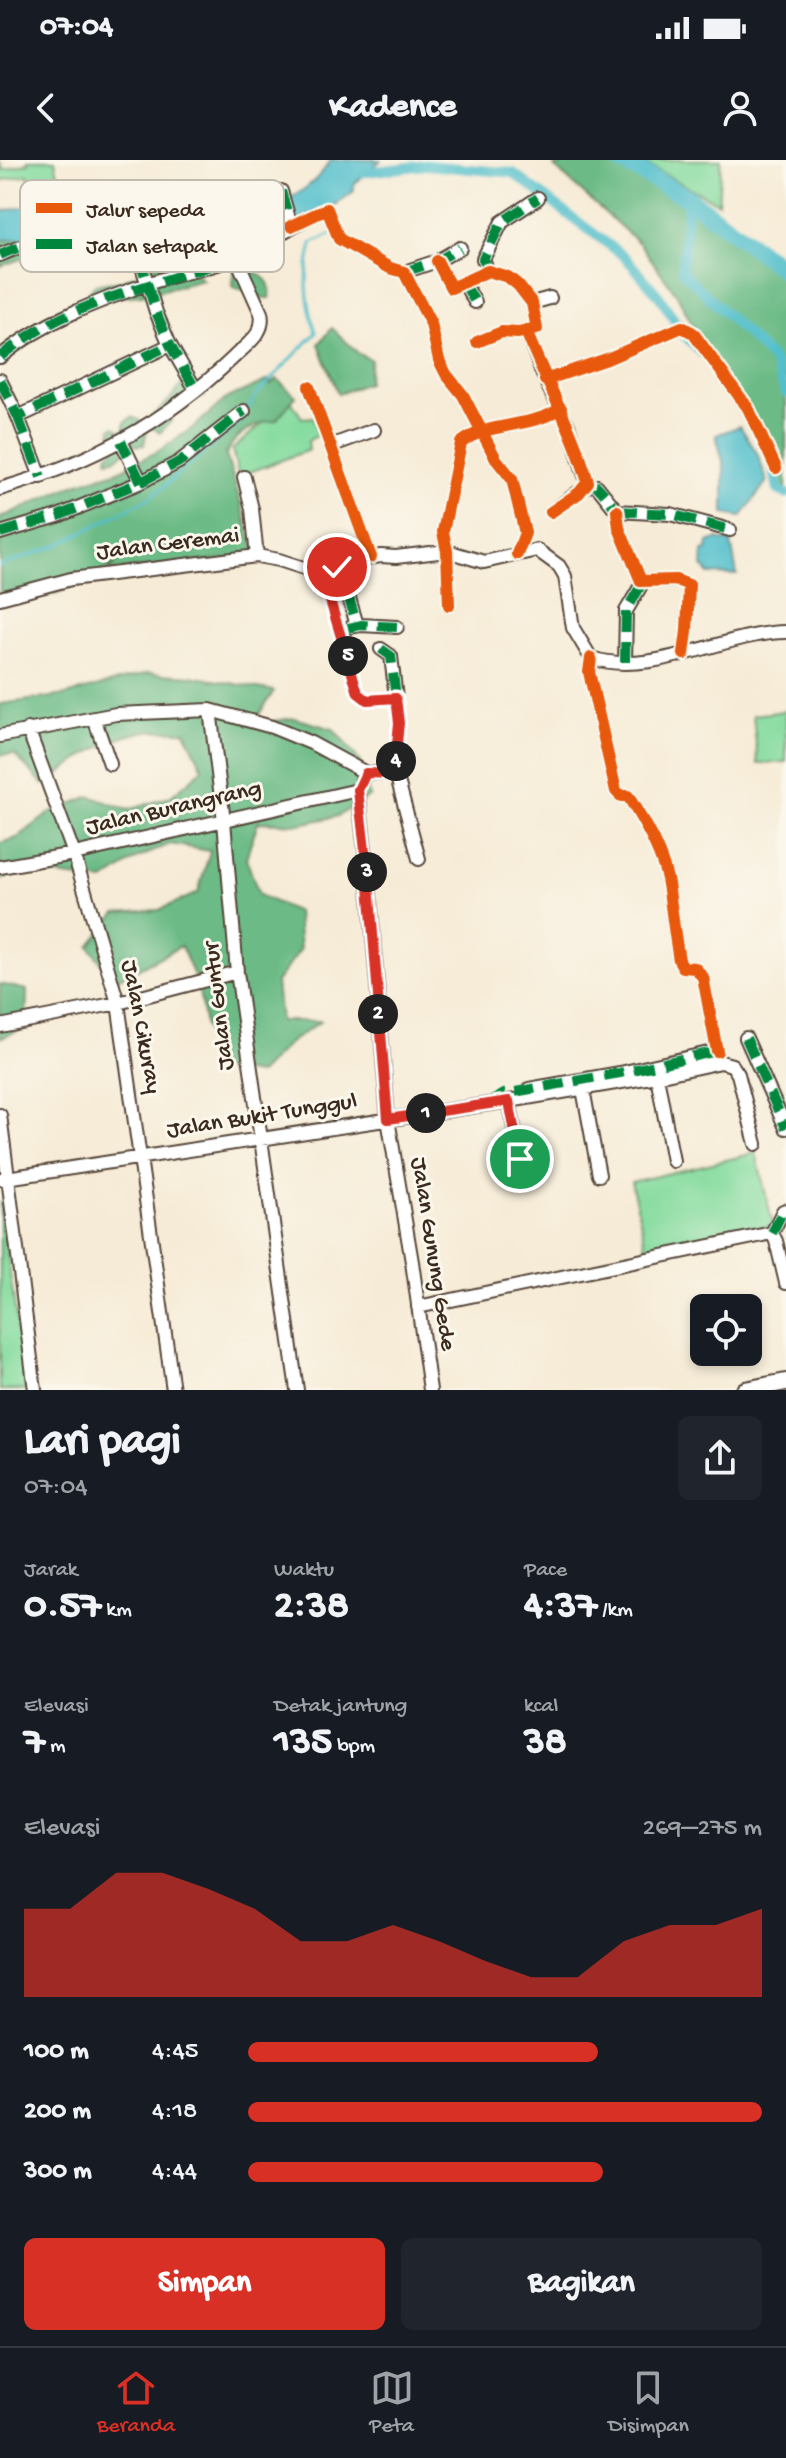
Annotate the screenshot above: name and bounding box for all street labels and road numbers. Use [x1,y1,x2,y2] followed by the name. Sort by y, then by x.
[95,522,241,568] street label: Jalan Ceremai
[84,775,264,843] street label: Jalan Burangrang
[197,938,242,1072] street label: Jalan Guntur
[113,958,167,1096] street label: Jalan Cikuray
[165,1088,359,1146] street label: Jalan Bukit Tunggul
[402,1155,462,1353] street label: Jalan Gunung Gede

